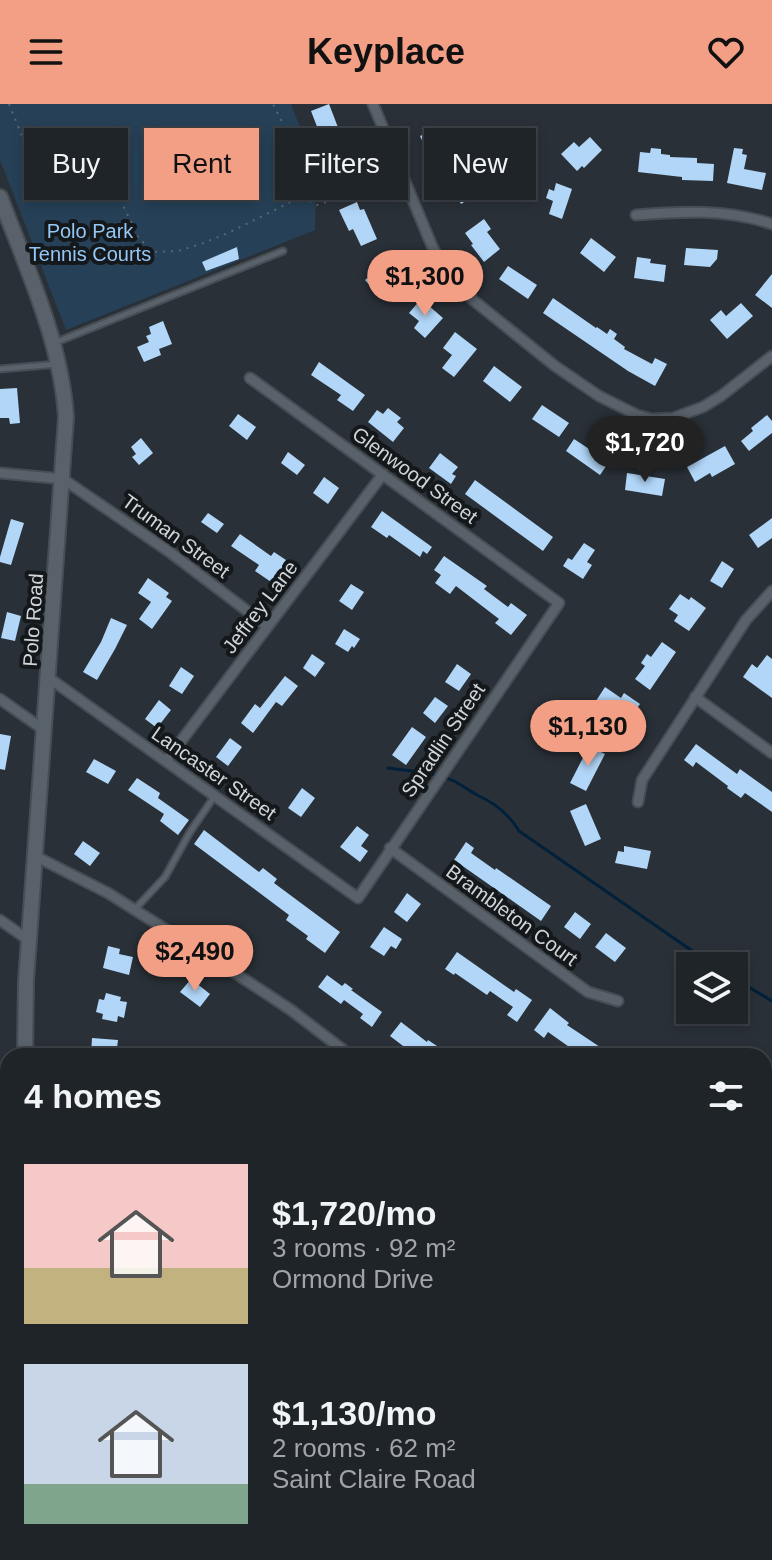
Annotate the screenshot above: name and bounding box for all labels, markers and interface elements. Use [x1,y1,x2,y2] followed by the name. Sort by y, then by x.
[24,30,68,74] icon: menu
[704,30,748,74] icon: heart
[307,31,465,72] text: Keyplace
[24,128,128,200] chip: Buy
[144,128,259,200] chip: Rent
[275,128,408,200] chip: Filters
[424,128,536,200] chip: New
[29,220,151,265] park label: Polo Park Tennis Courts
[360,250,490,318] pin: $1,300
[385,261,465,291] text: $1,300
[580,416,710,484] pin: $1,720
[348,422,482,528] street label: Glenwood Street
[605,427,685,457] text: $1,720
[118,490,234,583] street label: Truman Street
[218,557,302,657] street label: Jeffrey Lane
[19,573,47,667] street label: Polo Road
[397,679,489,801] street label: Spradlin Street
[523,700,653,768] pin: $1,130
[548,711,628,741] text: $1,130
[148,722,281,824] street label: Lancaster Street
[442,860,582,970] street label: Brambleton Court
[130,925,260,993] pin: $2,490
[155,936,235,966] text: $2,490
[676,952,748,1024] map controls
[676,952,748,1024] button: layers
[704,1074,748,1118] icon: filters
[24,1077,162,1115] text: 4 homes
[272,1194,436,1232] text: $1,720/mo
[88,1196,184,1292] icon: home
[272,1233,456,1263] text: 3 rooms · 92 m²
[272,1264,434,1294] text: Ormond Drive
[272,1394,436,1432] text: $1,130/mo
[88,1396,184,1492] icon: home
[272,1433,456,1463] text: 2 rooms · 62 m²
[272,1464,476,1494] text: Saint Claire Road

